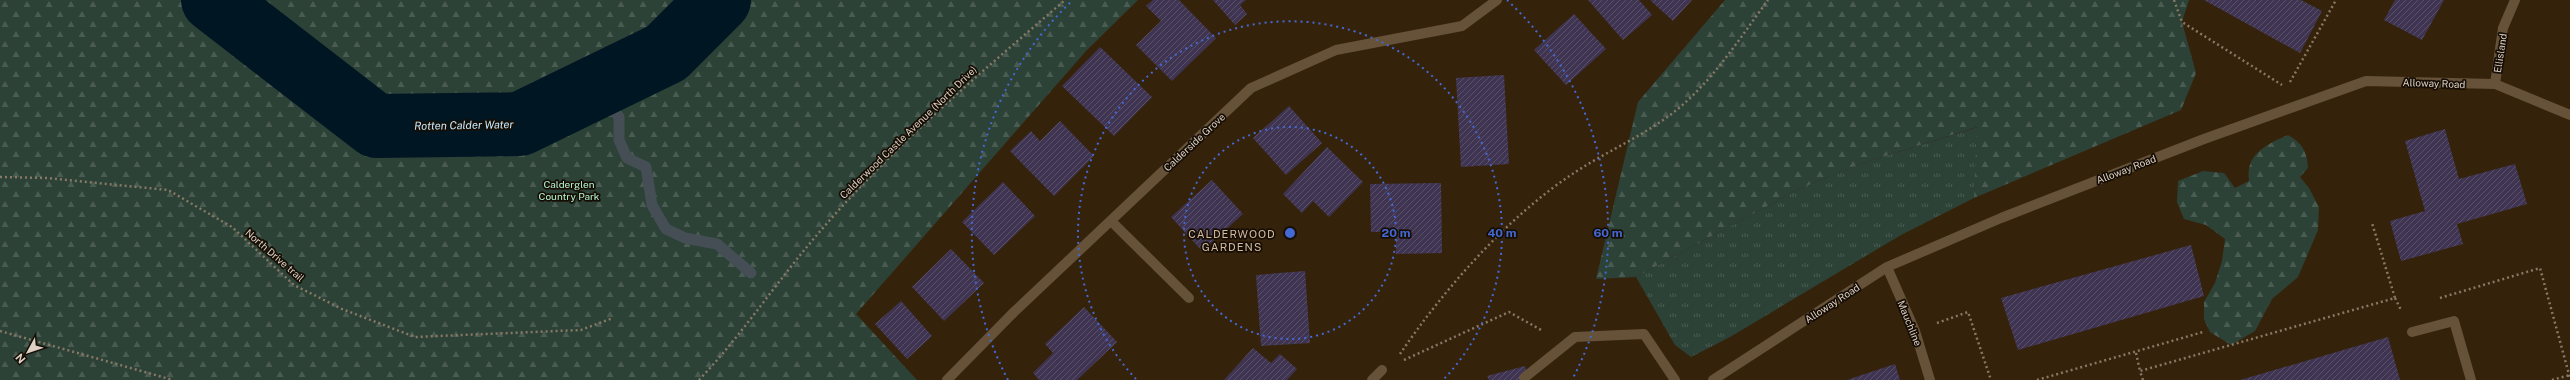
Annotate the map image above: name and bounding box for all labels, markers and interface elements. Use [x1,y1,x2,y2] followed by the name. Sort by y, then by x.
[2491,32,2509,74] street label: Ellisland
[837,63,979,201] street label: Calderwood Castle Avenue (North Drive)
[2402,76,2466,90] street label: Alloway Road
[1161,110,1227,173] street label: Calderside Grove
[414,118,515,132] water label: Rotten Calder Water
[2095,152,2158,186] street label: Alloway Road
[539,178,600,202] park label: Calderglen Country Park
[243,226,307,284] street label: North Drive trail
[1283,226,1297,240] centre of rings
[1382,226,1411,240] text: 20 m
[1487,226,1517,240] text: 40 m
[1593,226,1623,240] text: 60 m
[1188,228,1276,253] district label: CALDERWOOD GARDENS
[1802,281,1862,325] street label: Alloway Road
[1895,298,1925,348] street label: Mauchline
[8,332,48,372] north arrow
[13,351,28,366] text: N

